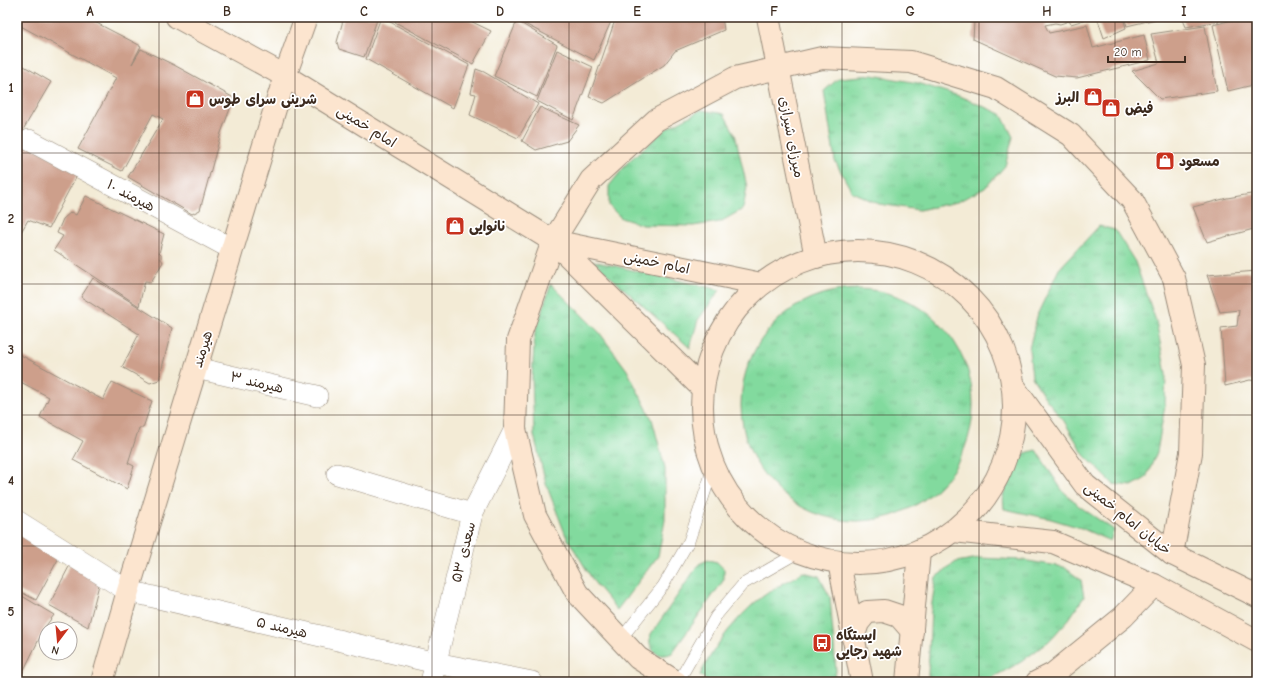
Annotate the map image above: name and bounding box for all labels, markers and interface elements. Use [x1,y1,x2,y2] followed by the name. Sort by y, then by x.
[86,4,94,19] text: A
[223,4,231,19] text: B
[360,4,368,19] text: C
[496,4,504,19] text: D
[633,4,641,19] text: E
[770,4,778,19] text: F
[905,4,915,19] text: G
[1042,4,1052,19] text: H
[1181,4,1187,19] text: I
[1108,38,1185,64] scale bar
[1114,45,1142,59] text: 20 m
[8,80,14,95] text: 1
[1082,86,1104,108] shop icon: البرز
[184,88,206,110] shop icon: شرینی سرای طوس
[1054,89,1079,106] place label: البرز
[209,91,317,109] place label: شرینی سرای طوس
[775,95,808,179] street label: میرزای شیرازی
[1100,97,1122,119] shop icon: فیض
[1125,100,1153,117] place label: فیض
[333,102,400,153] street label: امام خمینی
[1154,150,1176,172] shop icon: مسعود
[1179,153,1220,171] place label: مسعود
[104,176,158,215] street label: هیرمند ۱۰
[8,211,14,226] text: 2
[444,215,466,237] shop icon: نانوایی
[469,218,506,236] place label: نانوایی
[622,247,691,280] street label: امام خمینی
[189,329,216,370] street label: هیرمند
[8,342,14,357] text: 3
[229,368,285,397] street label: هیرمند ۳
[8,473,14,488] text: 4
[1080,478,1174,560] street label: خیابان امام خمینی
[448,520,479,584] street label: سعدی ۵۳
[8,604,15,619] text: 5
[255,613,309,642] street label: هیرمند ۵
[38,621,78,661] north arrow
[836,626,902,660] place label: ایستگاه شهید رجایی
[811,632,833,654] bus stop icon: ایستگاه شهید رجایی
[50,643,61,657] text: N

